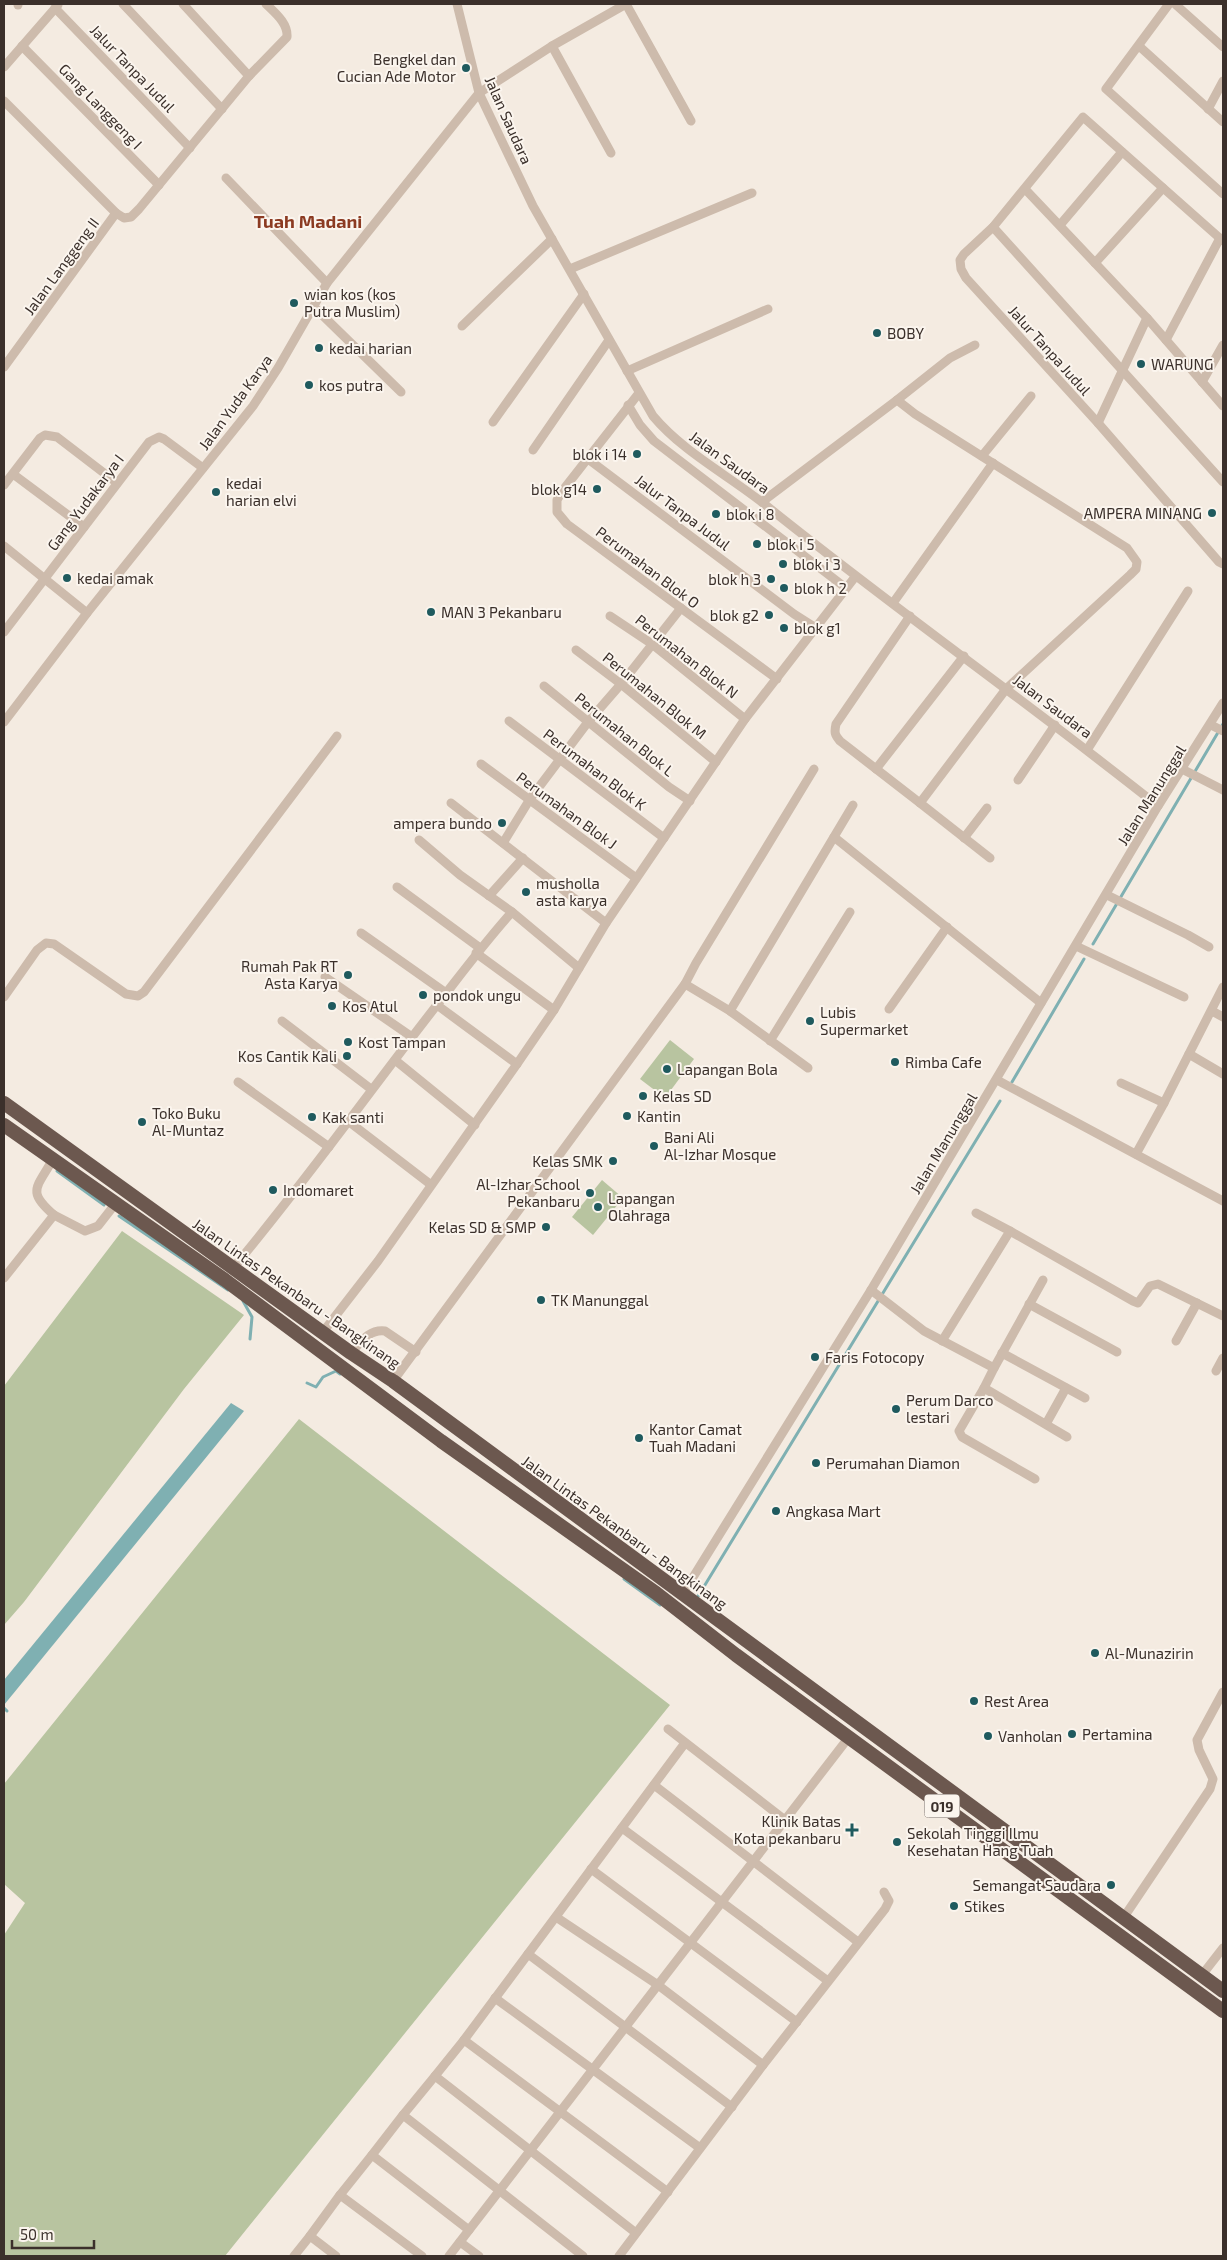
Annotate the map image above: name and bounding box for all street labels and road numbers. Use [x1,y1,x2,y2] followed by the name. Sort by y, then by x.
[87,21,180,116] street label: Jalur Tanpa Judul
[56,60,146,152] street label: Gang Langgeng I
[482,73,536,167] street label: Jalan Saudara
[20,214,102,318] street label: Jalan Langgeng II
[1005,301,1095,399] street label: Jalur Tanpa Judul
[194,351,276,453] street label: Jalan Yuda Karya
[687,427,773,497] street label: Jalan Saudara
[43,450,127,554] street label: Gang Yudakarya I
[632,470,735,554] street label: Jalur Tanpa Judul
[593,522,703,612] street label: Perumahan Blok O
[632,610,742,702] street label: Perumahan Blok N
[600,648,710,742] street label: Perumahan Blok M
[1010,670,1096,742] street label: Jalan Saudara
[572,688,679,780] street label: Perumahan Blok L
[540,725,650,813] street label: Perumahan Blok K
[1113,741,1189,848] street label: Jalan Manunggal
[513,768,621,852] street label: Perumahan Blok J
[906,1089,981,1197] street label: Jalan Manunggal
[190,1214,405,1372] street label: Jalan Lintas Pekanbaru - Bangkinang
[519,1451,732,1613] street label: Jalan Lintas Pekanbaru - Bangkinang
[924,1794,960,1818] road number: 019

